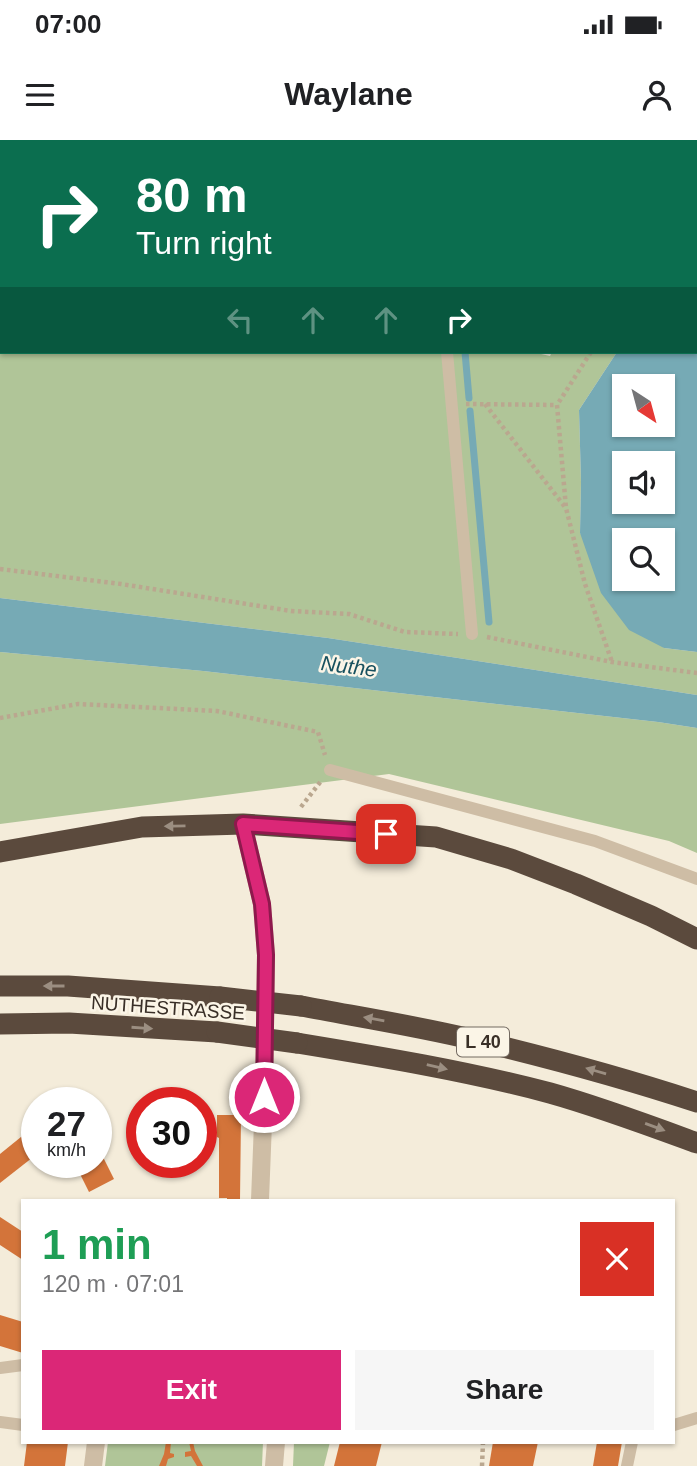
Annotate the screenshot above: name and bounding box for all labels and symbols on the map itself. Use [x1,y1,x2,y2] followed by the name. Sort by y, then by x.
[612,374,676,438] north arrow
[320,651,378,681] water label: Nuthe
[356,804,416,864] pin
[163,820,185,832] one-way arrow
[43,980,65,992] one-way arrow
[90,992,246,1024] street label: NUTHESTRASSE
[363,1013,385,1024] one-way arrow
[131,1022,153,1033] one-way arrow
[457,1028,509,1057] road number: L 40
[227,1060,301,1134] position arrow
[426,1062,448,1073] one-way arrow
[585,1066,606,1076] one-way arrow
[126,1087,217,1178] speed limit sign: 30
[645,1122,666,1133] one-way arrow

